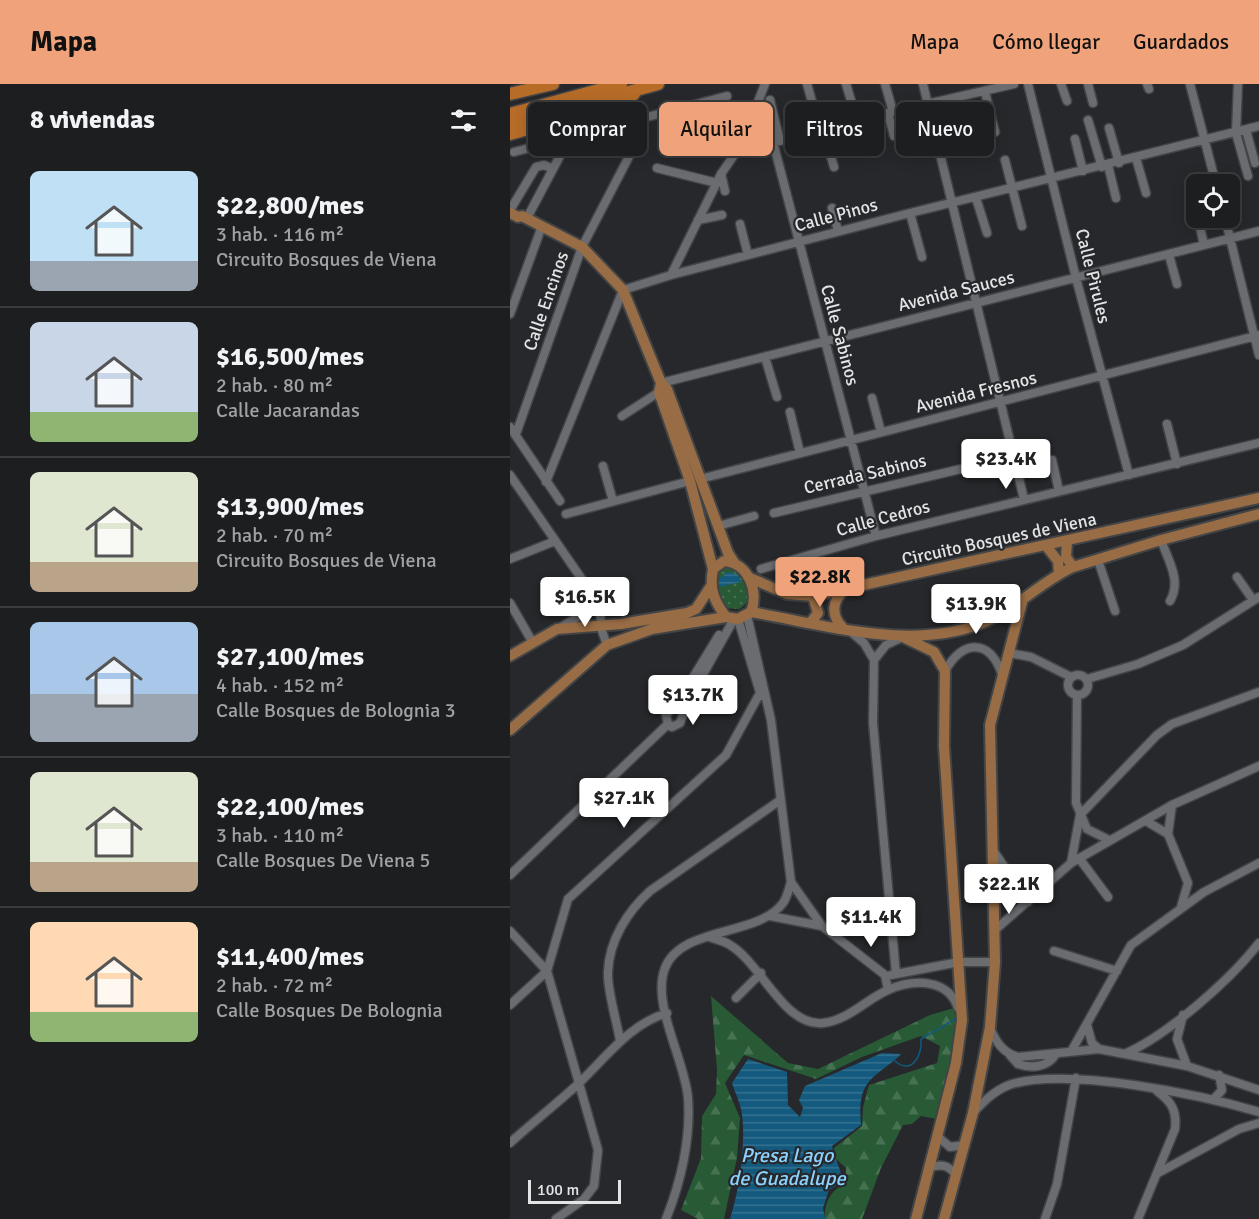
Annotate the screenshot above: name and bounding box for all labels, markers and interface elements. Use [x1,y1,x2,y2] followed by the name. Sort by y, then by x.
[30,25,97,59] text: Mapa
[910,29,959,55] text: Mapa
[992,29,1100,55] text: Cómo llegar
[1133,29,1229,55] text: Guardados
[528,102,647,156] chip: Comprar
[659,102,773,156] chip: Alquilar
[785,102,884,156] chip: Filtros
[896,102,994,156] chip: Nuevo
[30,104,155,136] text: 8 viviendas
[447,104,480,137] icon: filters
[1186,174,1240,228] map controls
[1186,174,1240,228] button: locate
[216,190,364,222] text: $22,800/mes
[792,193,880,237] street label: Calle Pinos
[78,195,150,267] icon: home
[216,222,344,247] text: 3 hab. · 116 m²
[1071,226,1115,326] street label: Calle Pirules
[216,247,437,272] text: Circuito Bosques de Viena
[519,248,573,354] street label: Calle Encinos
[896,266,1017,316] street label: Avenida Sauces
[816,282,864,388] street label: Calle Sabinos
[216,341,364,373] text: $16,500/mes
[78,346,150,418] icon: home
[913,366,1039,418] street label: Avenida Fresnos
[216,373,333,398] text: 2 hab. · 80 m²
[216,398,360,423] text: Calle Jacarandas
[957,439,1055,490] pin: $23.4K
[975,446,1037,471] text: $23.4K
[802,449,929,499] street label: Cerrada Sabinos
[216,491,364,523] text: $13,900/mes
[834,495,932,541] street label: Calle Cedros
[78,496,150,568] icon: home
[900,508,1098,570] street label: Circuito Bosques de Viena
[216,523,333,548] text: 2 hab. · 70 m²
[216,548,437,573] text: Circuito Bosques de Viena
[771,557,869,608] pin: $22.8K
[789,564,851,589] text: $22.8K
[536,577,634,628] pin: $16.5K
[554,584,616,609] text: $16.5K
[927,584,1025,635] pin: $13.9K
[945,591,1007,616] text: $13.9K
[216,641,364,673] text: $27,100/mes
[78,646,150,718] icon: home
[216,673,344,698] text: 4 hab. · 152 m²
[644,675,742,726] pin: $13.7K
[662,682,724,707] text: $13.7K
[216,698,456,723] text: Calle Bosques de Bolognia 3
[575,778,673,829] pin: $27.1K
[593,785,655,810] text: $27.1K
[216,791,364,823] text: $22,100/mes
[78,796,150,868] icon: home
[216,823,344,848] text: 3 hab. · 110 m²
[216,848,430,873] text: Calle Bosques De Viena 5
[960,864,1058,915] pin: $22.1K
[978,871,1040,896] text: $22.1K
[822,897,920,948] pin: $11.4K
[840,904,902,929] text: $11.4K
[216,941,364,973] text: $11,400/mes
[78,946,150,1018] icon: home
[216,973,333,998] text: 2 hab. · 72 m²
[216,998,443,1023] text: Calle Bosques De Bolognia
[729,1143,846,1191] water label: Presa Lago de Guadalupe
[528,1177,621,1204] scale bar
[537,1180,579,1200] text: 100 m

